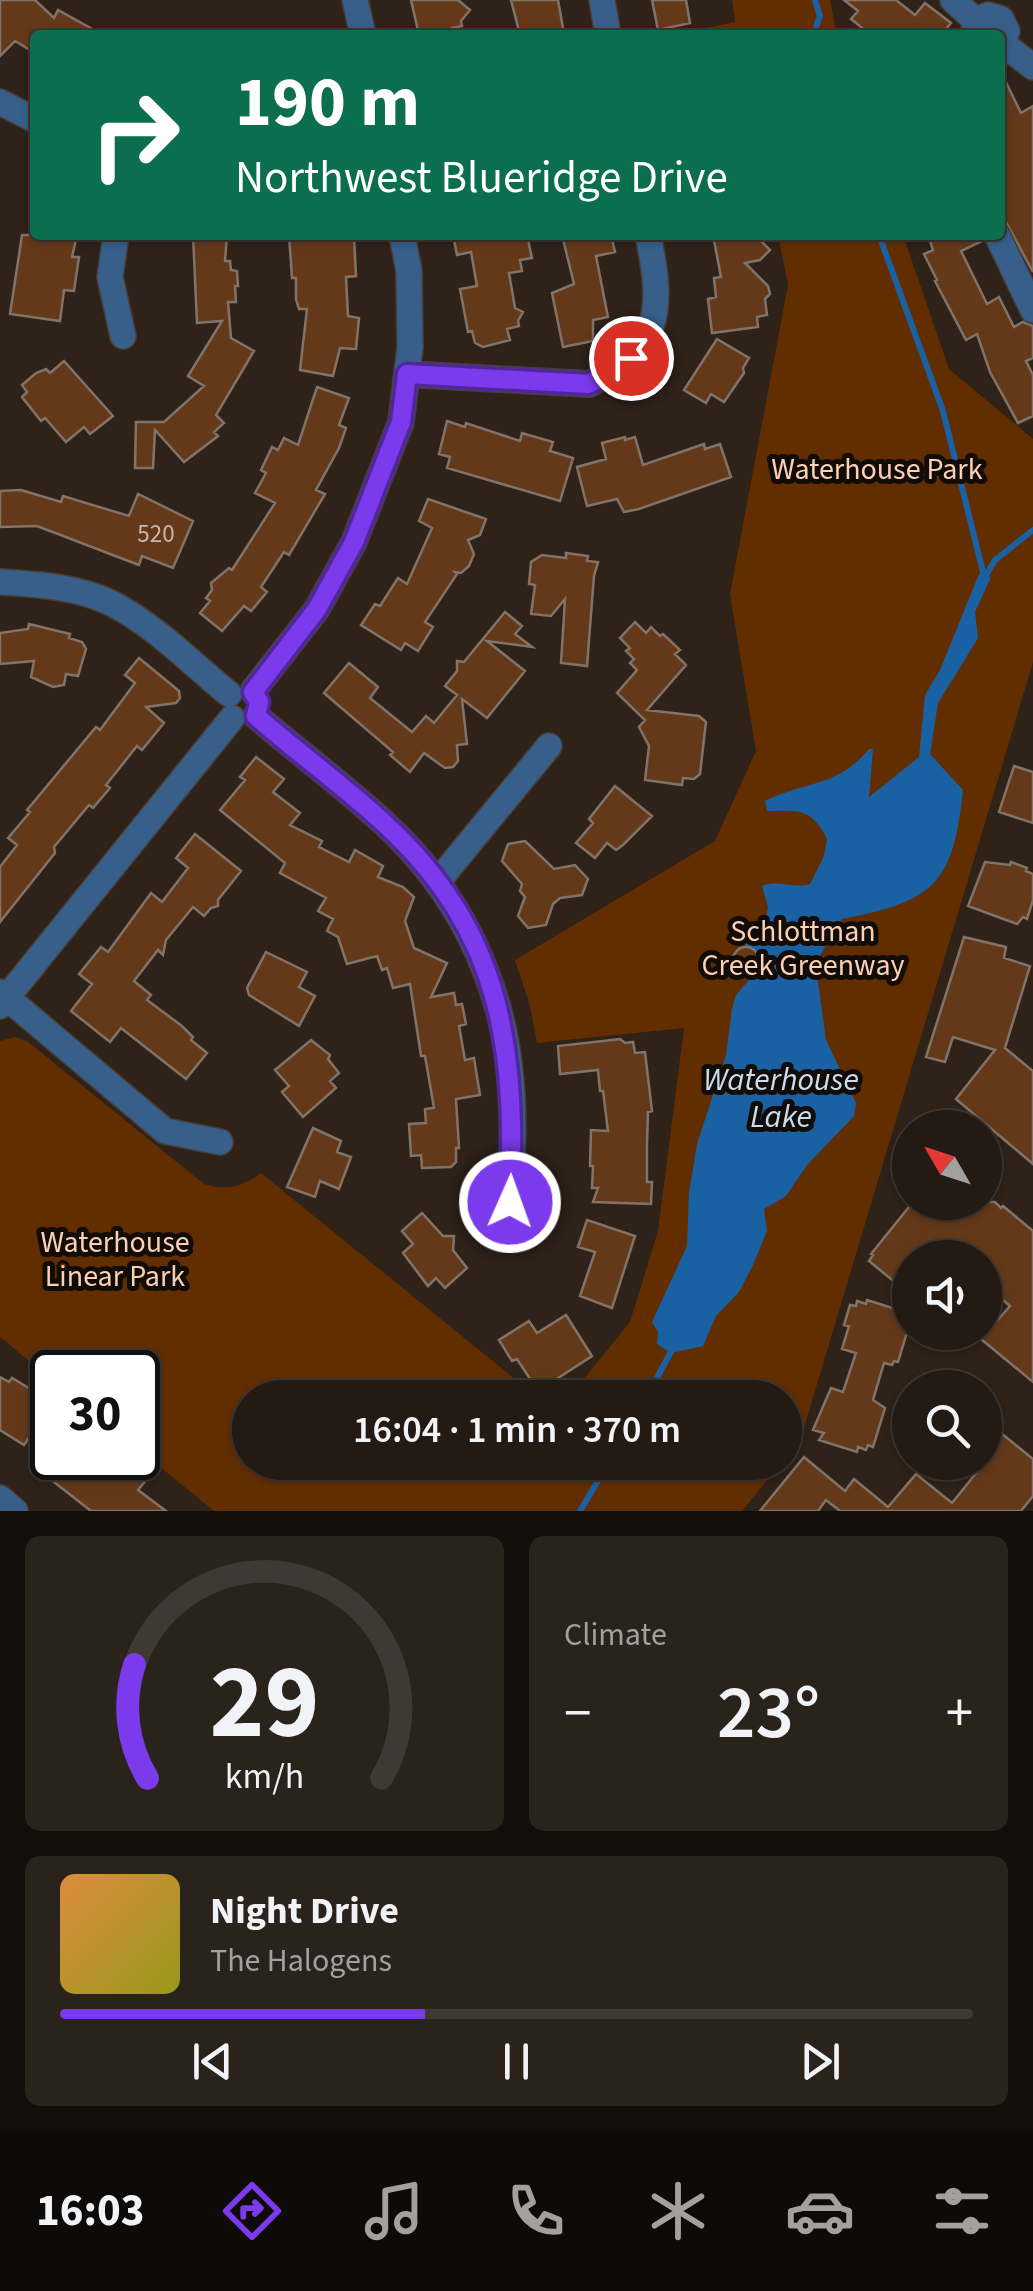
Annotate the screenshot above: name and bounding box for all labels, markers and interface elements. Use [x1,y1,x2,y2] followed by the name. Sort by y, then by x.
[235,53,420,153] text: 190 m
[70,70,200,200] icon: right
[235,146,728,210] text: Northwest Blueridge Drive
[589,316,674,401] pin
[604,331,659,386] icon: arrive
[771,448,983,491] park label: Waterhouse Park
[137,516,175,552] house number: 520
[701,910,905,987] park label: Schlottman Creek Greenway
[703,1057,859,1140] water label: Waterhouse Lake
[892,1110,1002,1220] north arrow
[892,1110,1002,1480] map controls
[458,1150,562,1254] position arrow
[40,1221,190,1298] park label: Waterhouse Linear Park
[892,1240,1002,1350] button: sound
[30,1350,160,1480] speed limit sign: 30
[892,1370,1002,1480] button: search
[353,1403,681,1457] text: 16:04 · 1 min · 370 m
[564,1612,667,1658] text: Climate
[210,1630,319,1778] text: 29
[717,1660,820,1767] text: 23°
[564,1675,591,1753] text: −
[946,1675,973,1753] text: +
[225,1751,304,1802] text: km/h
[210,1884,399,1938] text: Night Drive
[210,1938,392,1984] text: The Halogens
[185,2034,240,2089] icon: previous
[489,2034,544,2089] icon: pause
[793,2034,848,2089] icon: next
[217,2176,287,2246] icon: directions
[359,2176,429,2246] icon: music
[501,2176,571,2246] icon: phone
[643,2176,713,2246] icon: climate
[785,2176,855,2246] icon: car
[927,2176,997,2246] icon: filters
[36,2179,145,2243] text: 16:03

